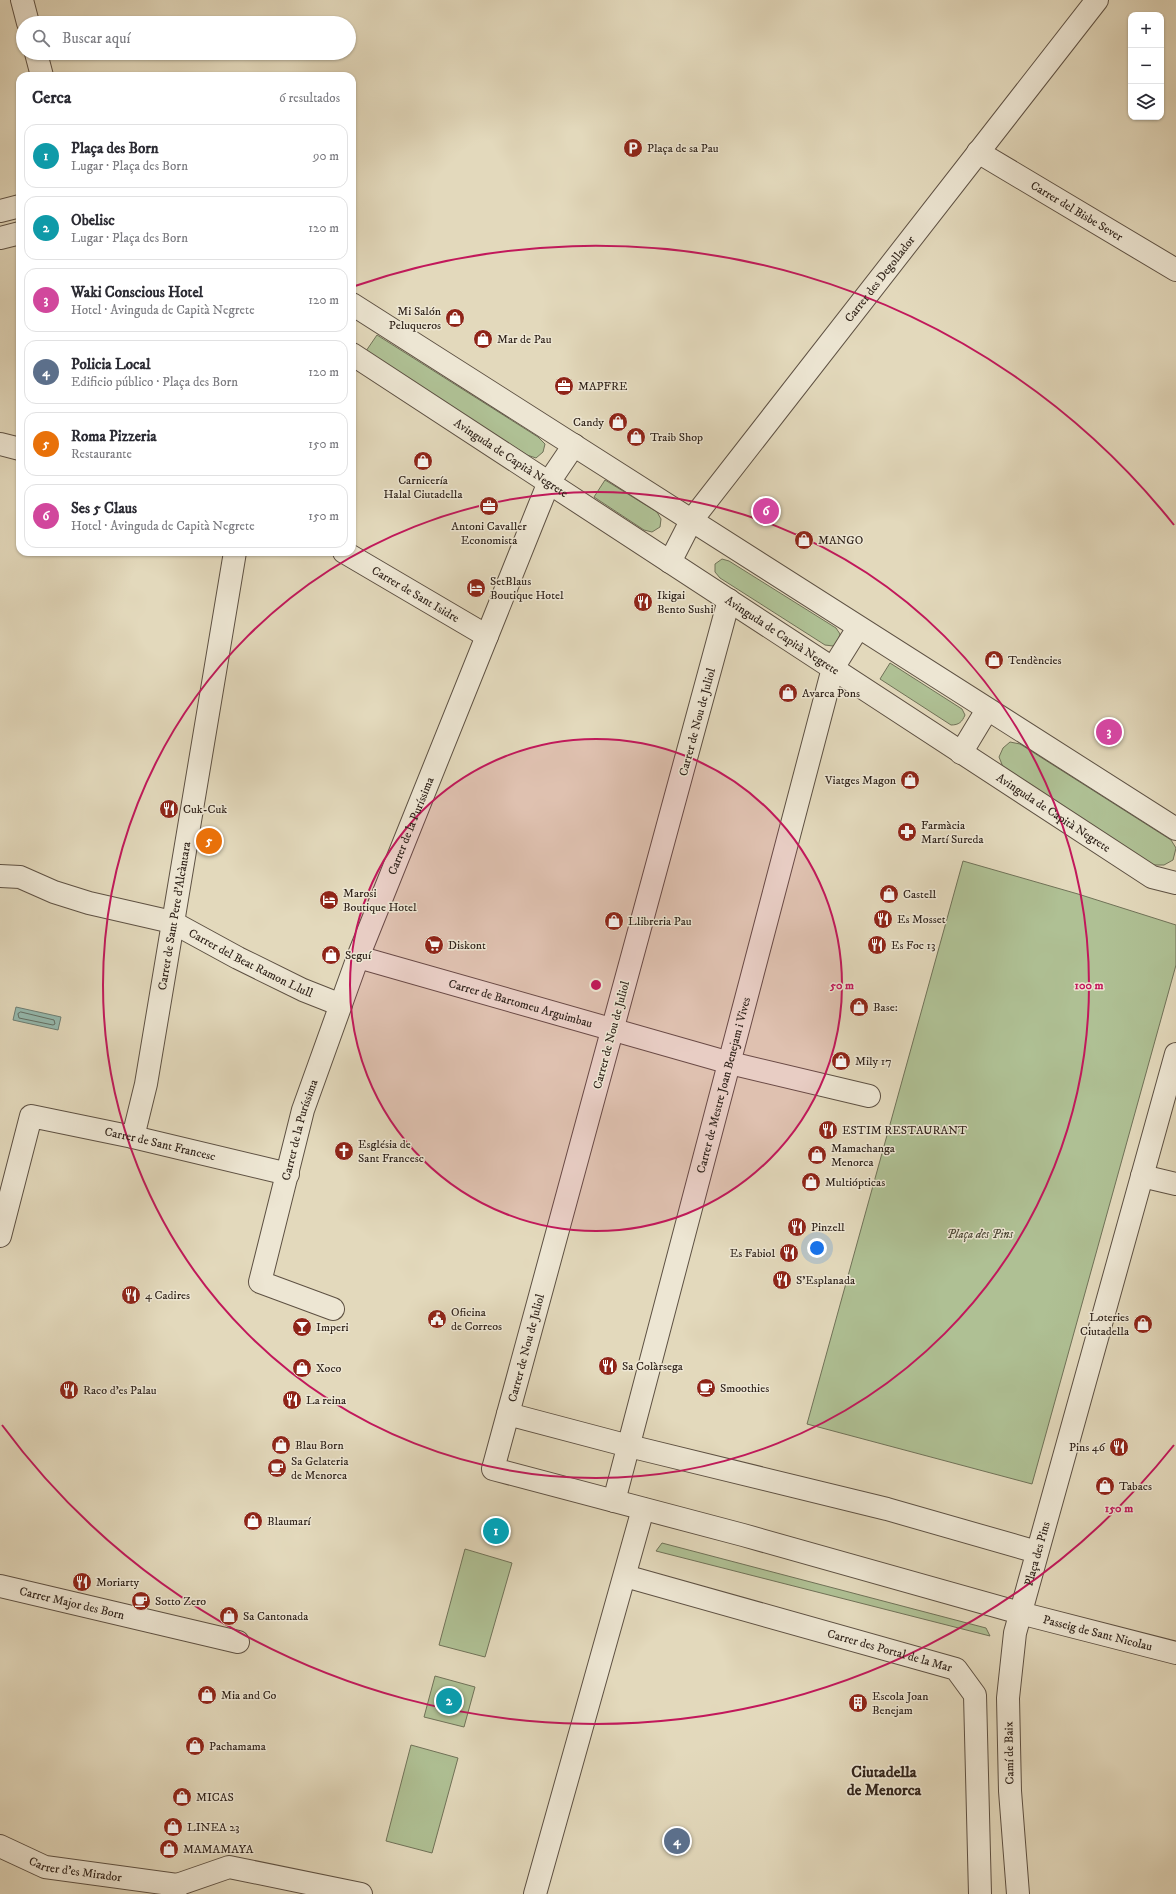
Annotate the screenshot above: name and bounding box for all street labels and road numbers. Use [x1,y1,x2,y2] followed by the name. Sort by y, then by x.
[1028,178,1126,245] street label: Carrer del Bisbe Sever
[842,232,919,326] street label: Carrer des Degollador
[451,416,571,501] street label: Avinguda de Capità Negrete
[369,563,462,626] street label: Carrer de Sant Isidre
[722,593,842,678] street label: Avinguda de Capità Negrete
[676,666,719,778] street label: Carrer de Nou de Juliol
[993,770,1113,856] street label: Avinguda de Capità Negrete
[385,774,438,877] street label: Carrer de la Puríssima
[155,840,195,991] street label: Carrer de Sant Pere d'Alcàntara
[186,926,315,1001] street label: Carrer del Beat Ramon Llull
[447,976,594,1031] street label: Carrer de Bartomeu Arguimbau
[590,979,633,1091] street label: Carrer de Nou de Juliol
[693,996,754,1175] street label: Carrer de Mestre Joan Benejam i Vives
[279,1077,322,1182] street label: Carrer de la Puríssima
[103,1124,217,1164] street label: Carrer de Sant Francesc
[505,1292,548,1404] street label: Carrer de Nou de Juliol
[1021,1520,1054,1588] street label: Plaça des Pins
[18,1584,127,1623] street label: Carrer Major des Born
[1041,1612,1154,1655] street label: Passeig de Sant Nicolau
[825,1626,954,1676] street label: Carrer des Portal de la Mar
[1001,1721,1018,1785] street label: Camí de Baix
[26,1854,123,1885] street label: Carrer d'es Mirador

